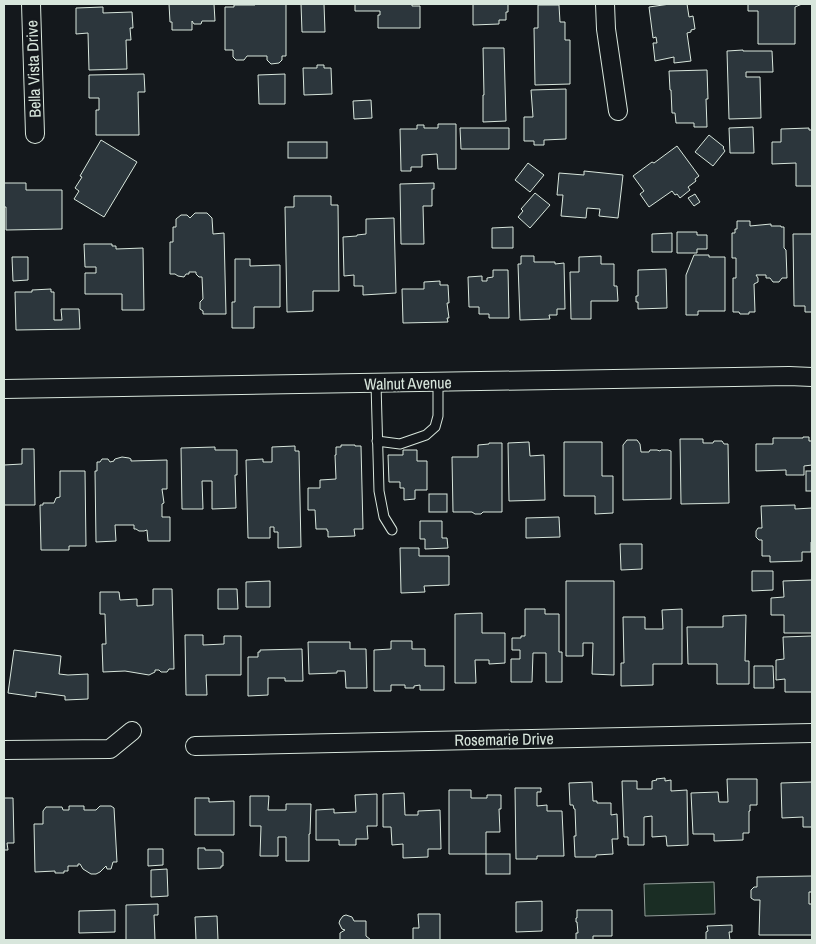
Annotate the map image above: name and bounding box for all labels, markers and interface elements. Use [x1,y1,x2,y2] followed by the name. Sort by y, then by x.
[20,20,46,118] street label: Bella Vista Drive
[364,371,452,395] street label: Walnut Avenue
[454,727,554,751] street label: Rosemarie Drive

